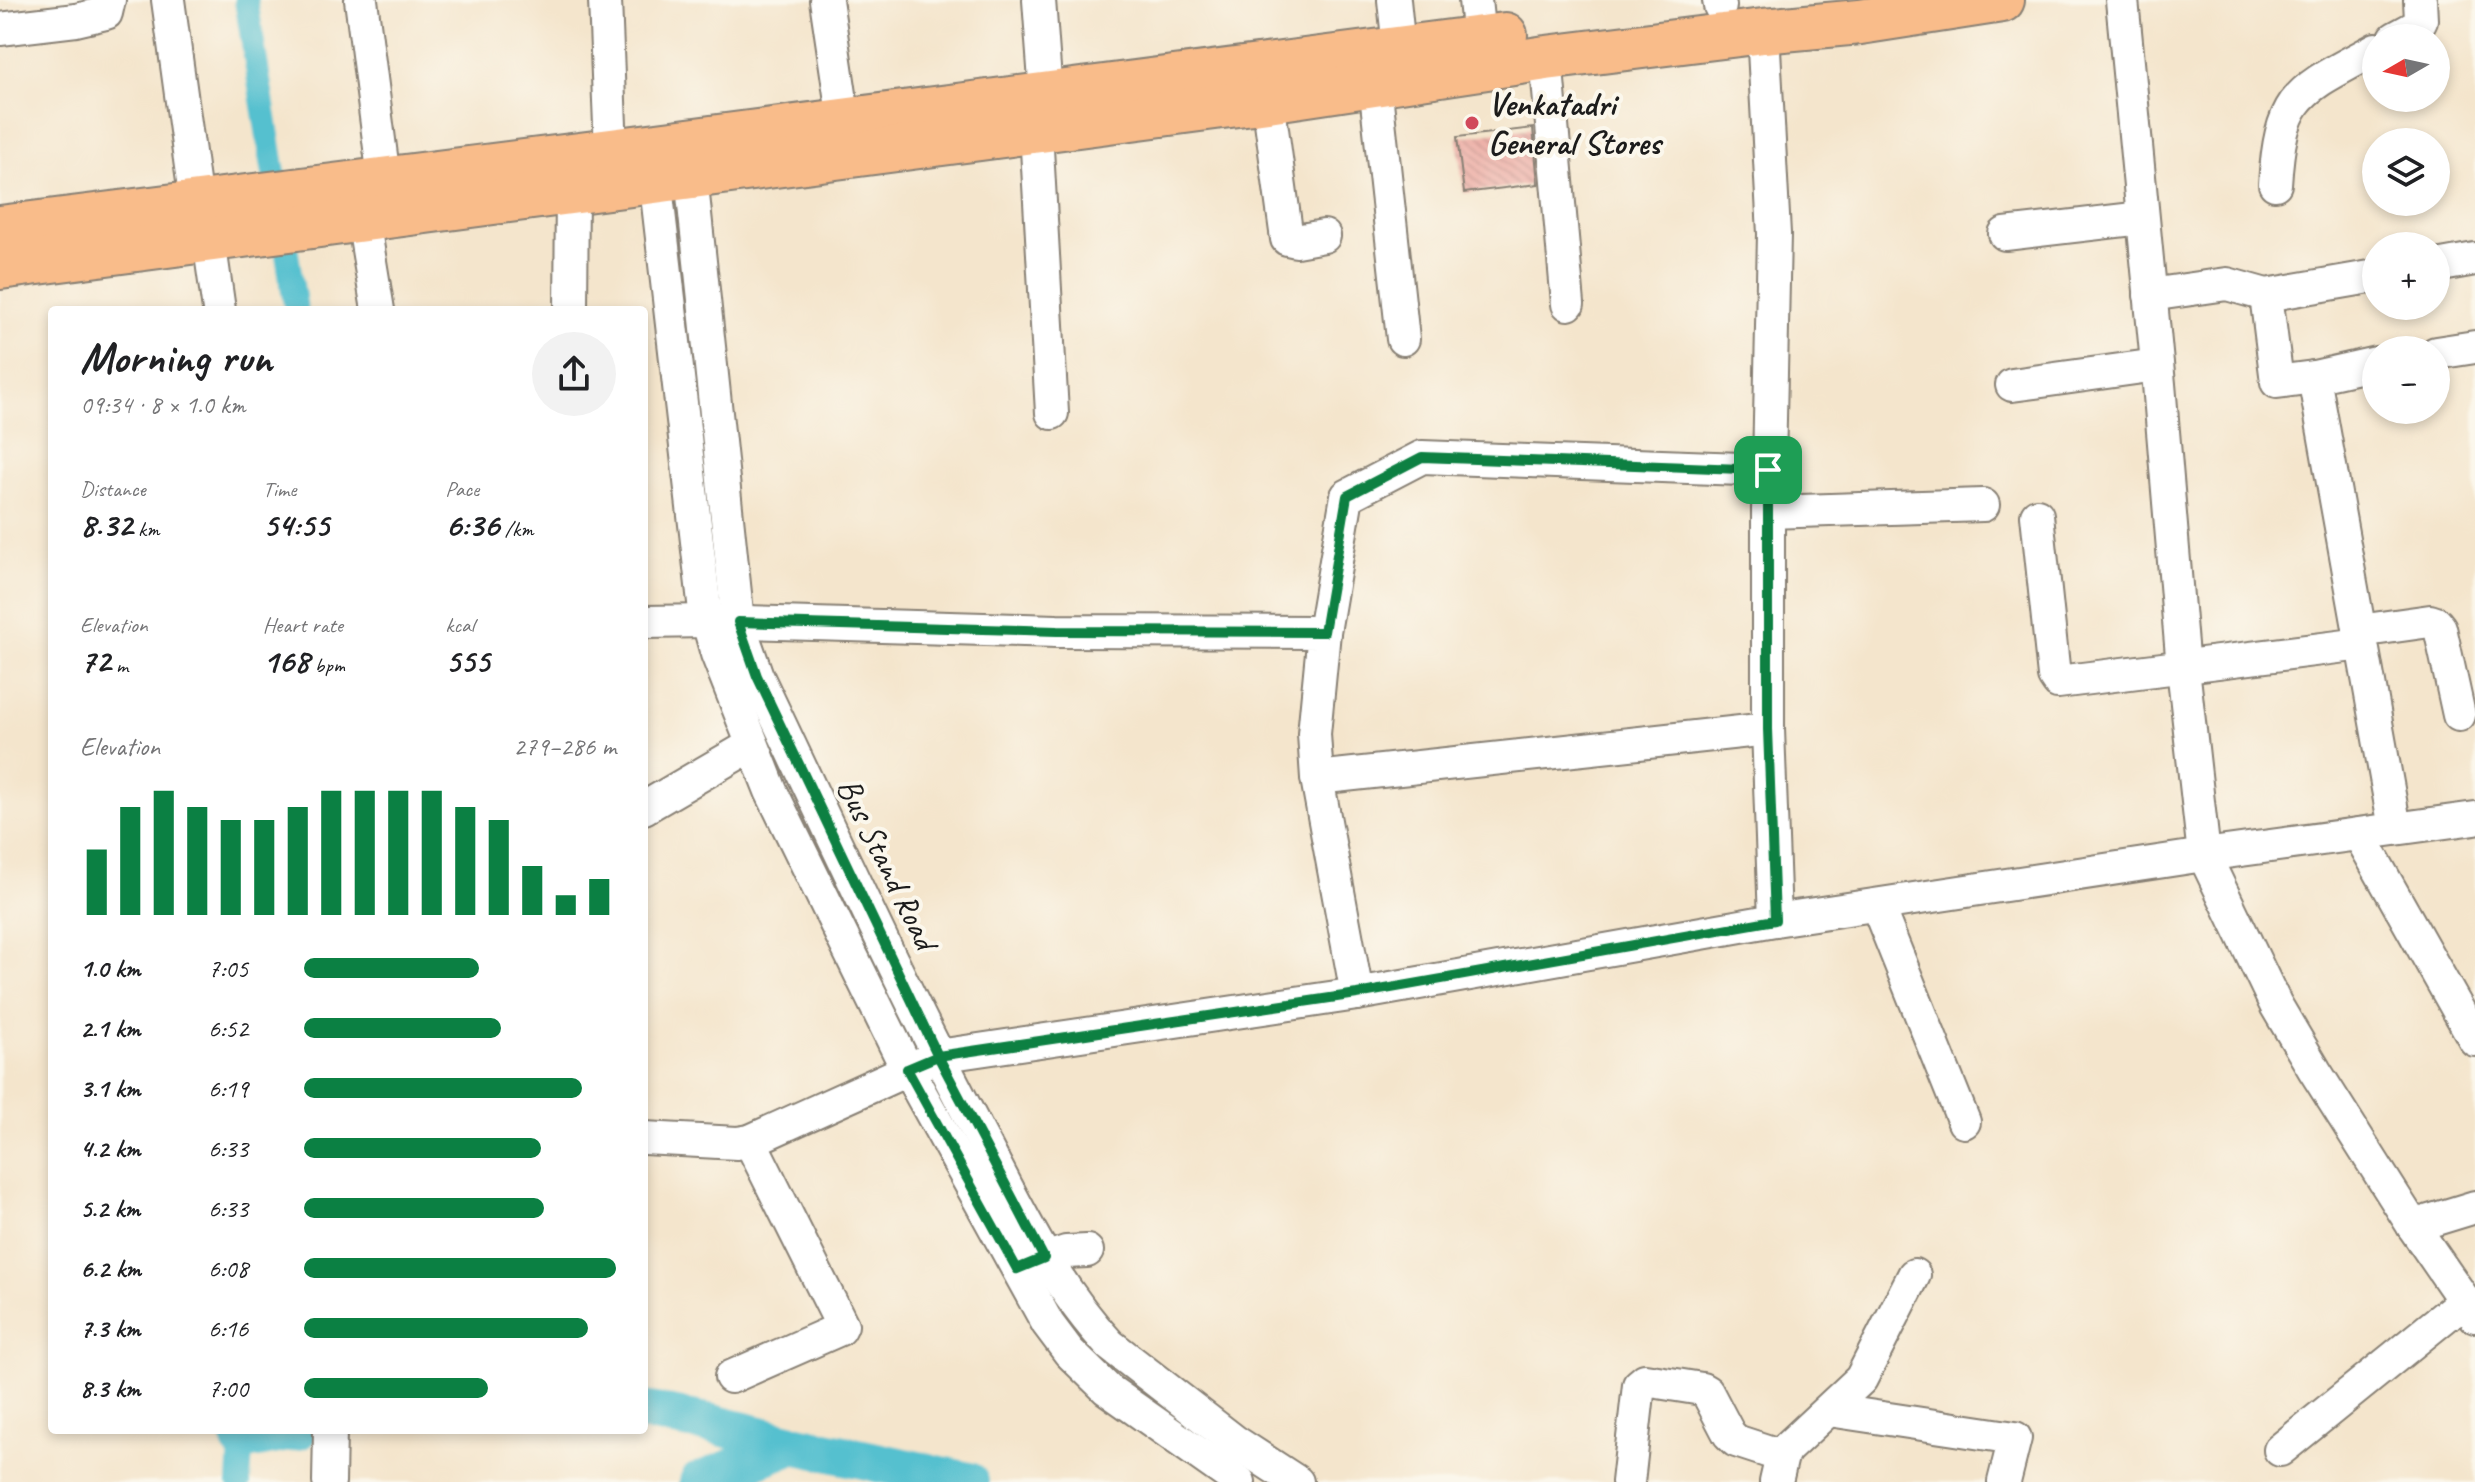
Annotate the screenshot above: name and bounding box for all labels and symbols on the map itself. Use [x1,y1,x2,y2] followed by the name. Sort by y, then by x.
[2362,24,2450,112] north arrow
[1488,82,1664,164] place label: Venkatadri General Stores
[1463,114,1481,132] marker: Venkatadri General Stores
[1734,436,1802,504] pin
[828,771,950,961] street label: Bus Stand Road

